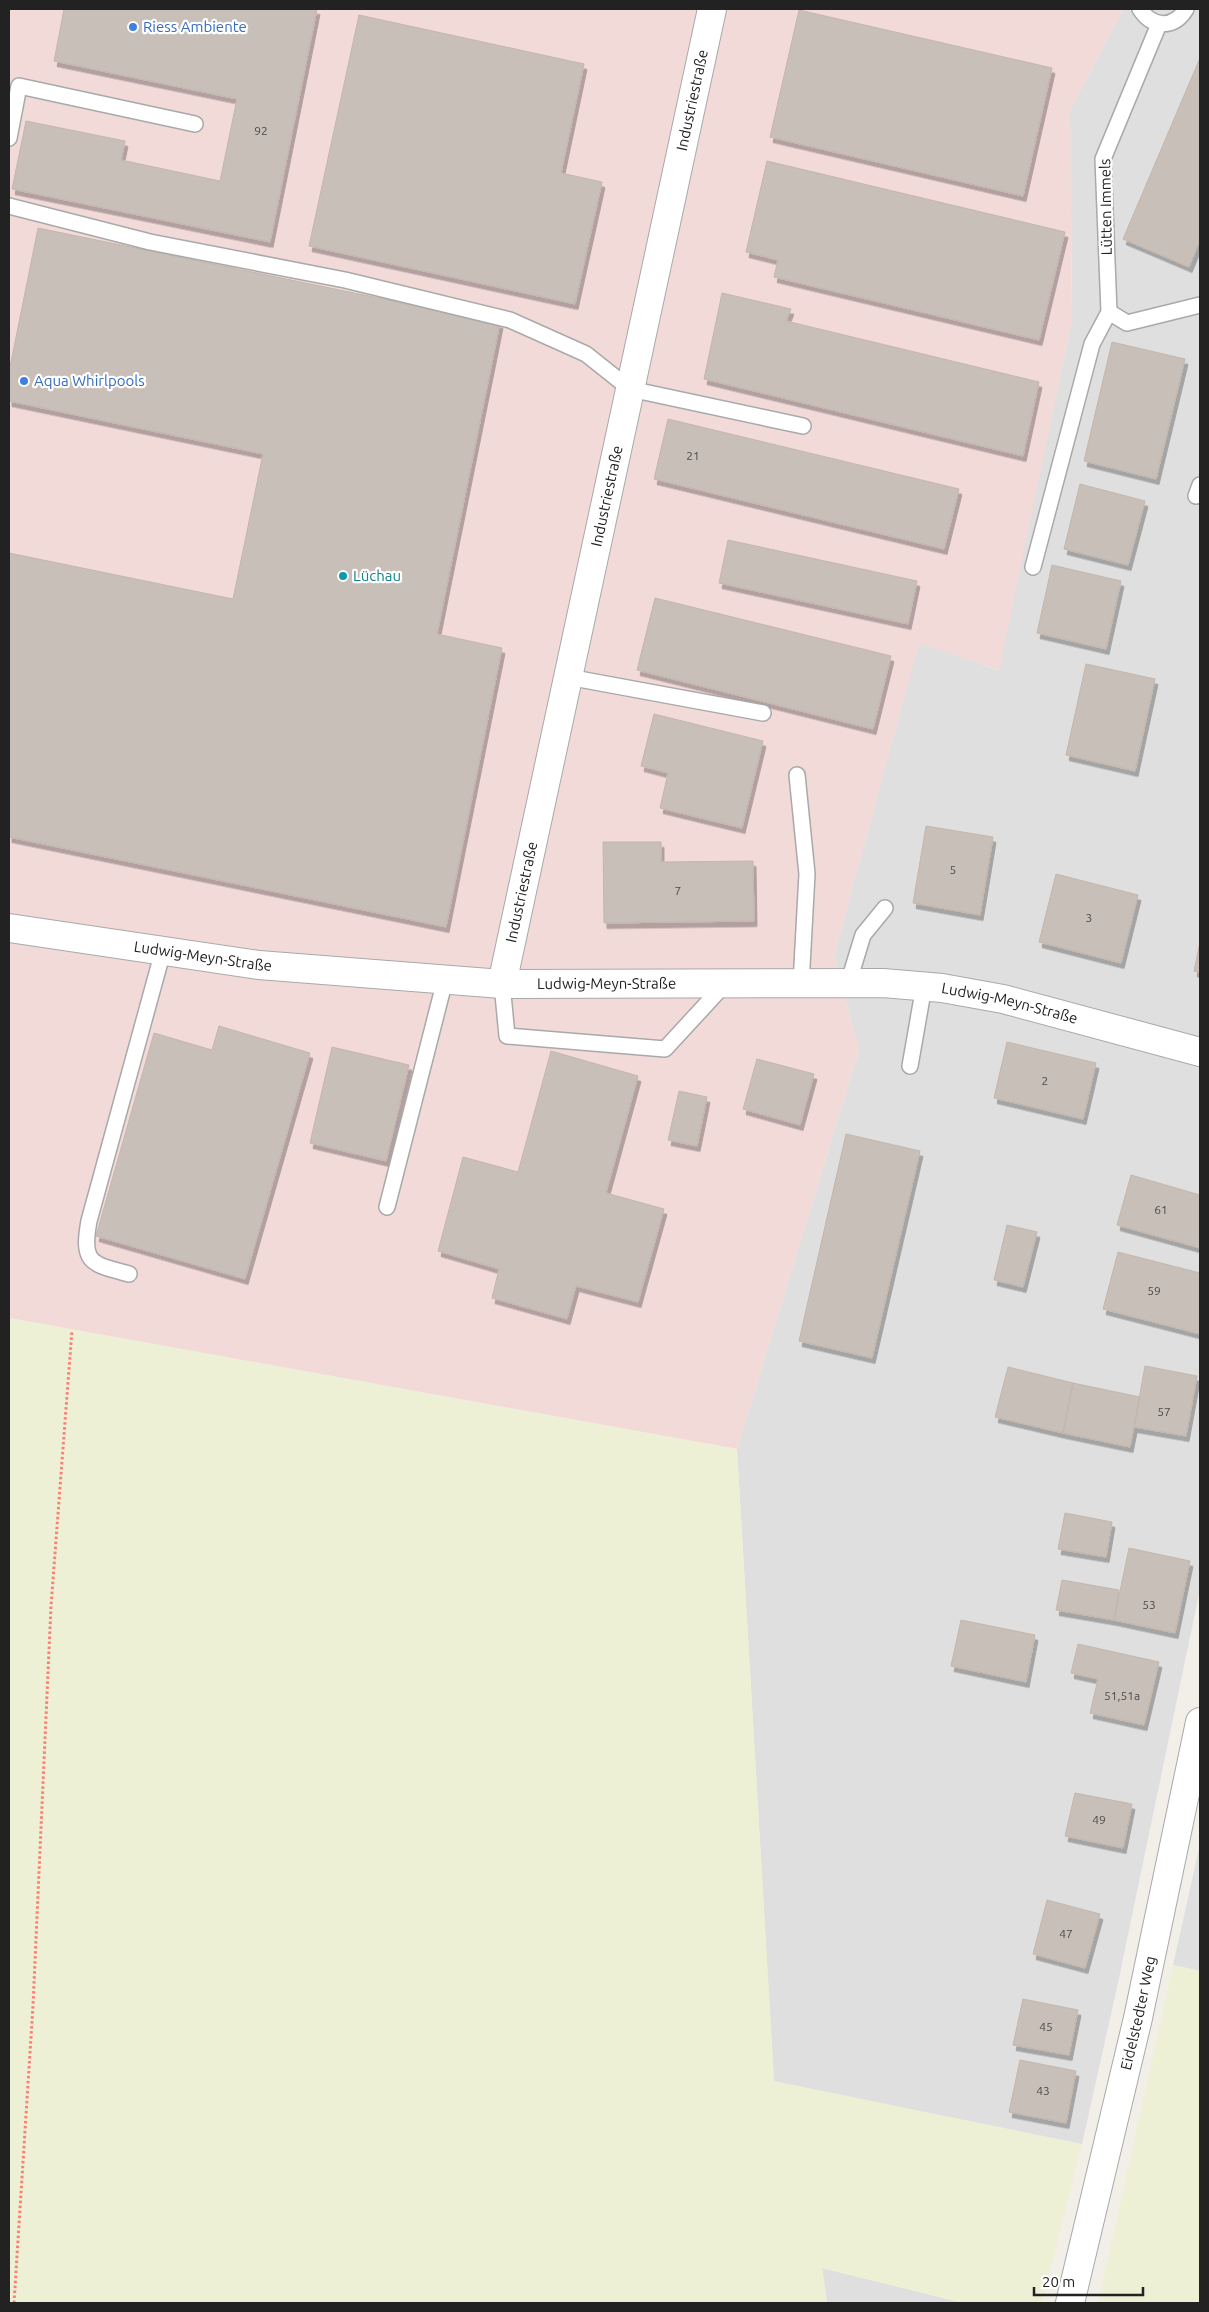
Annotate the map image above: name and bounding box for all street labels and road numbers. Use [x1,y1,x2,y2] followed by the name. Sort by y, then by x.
[673,48,711,152] street label: Industriestraße
[1096,159,1115,256] street label: Lütten Immels
[587,444,626,548] street label: Industriestraße
[502,840,540,944] street label: Industriestraße
[133,938,273,974] street label: Ludwig-Meyn-Straße
[537,975,676,992] street label: Ludwig-Meyn-Straße
[940,979,1080,1027] street label: Ludwig-Meyn-Straße
[1117,1954,1159,2072] street label: Eidelstedter Weg

